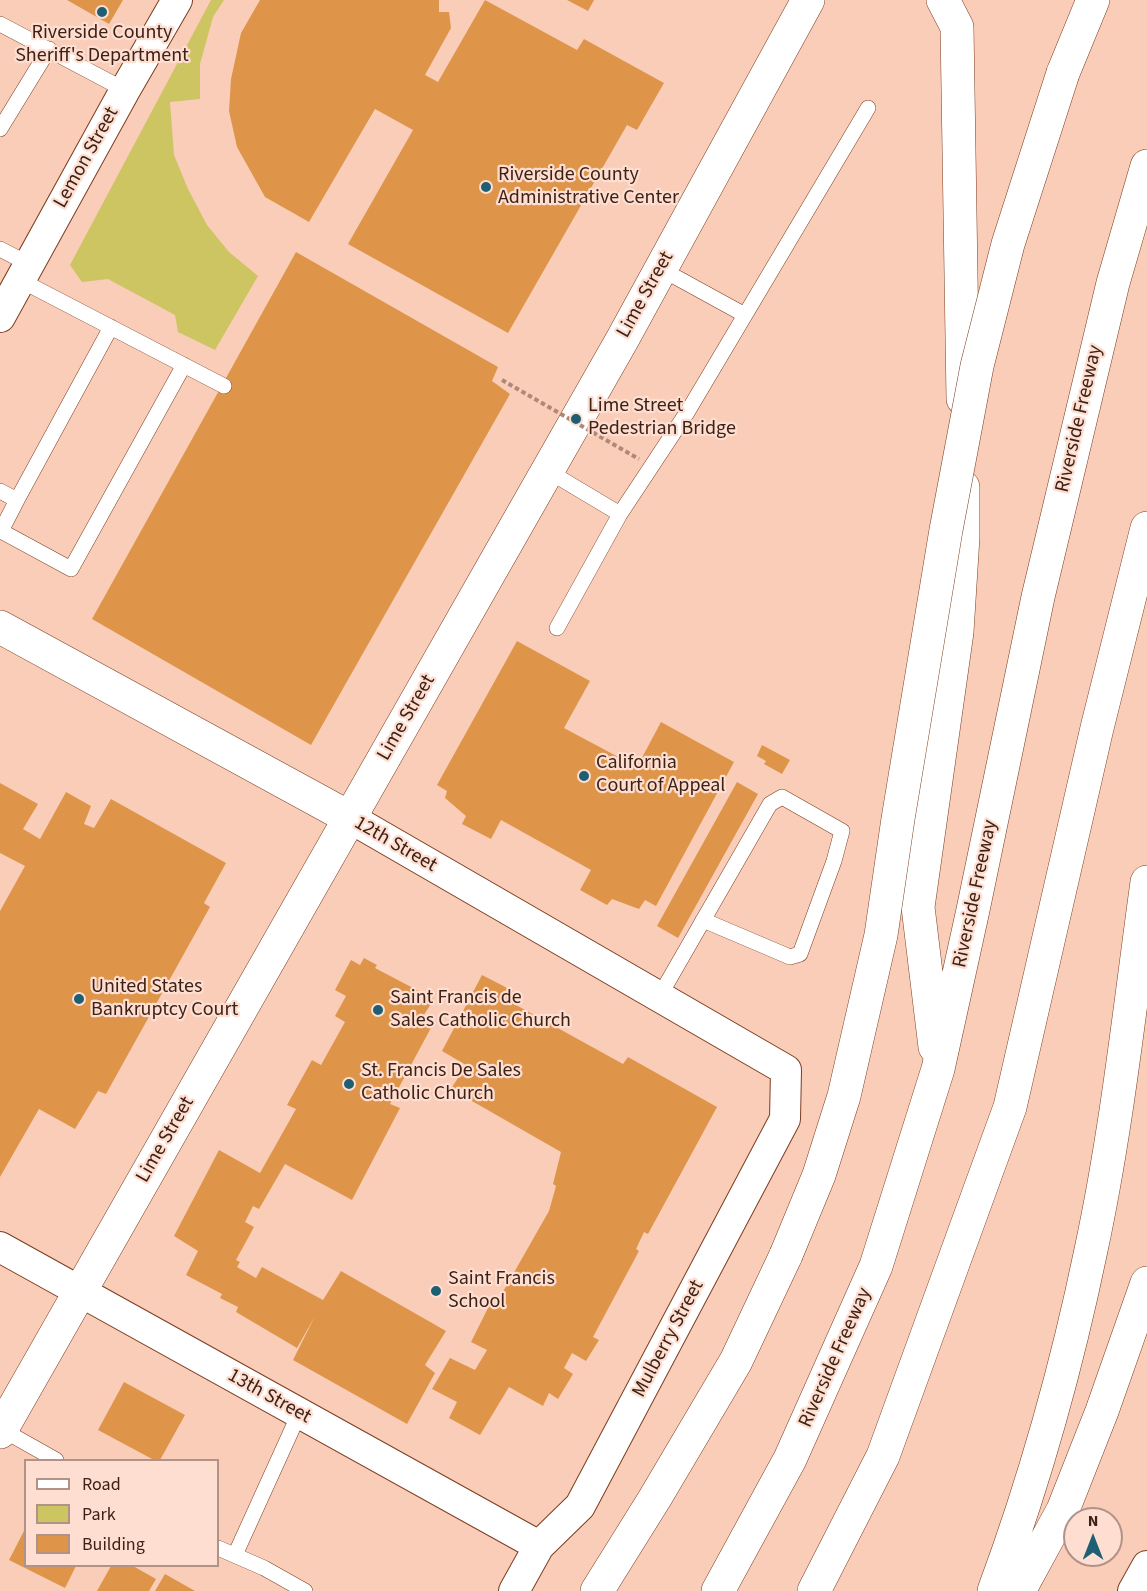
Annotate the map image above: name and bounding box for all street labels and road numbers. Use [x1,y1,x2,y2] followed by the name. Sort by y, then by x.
[49,103,125,213] street label: Lemon Street
[612,248,680,342] street label: Lime Street
[1051,343,1109,495] street label: Riverside Freeway
[373,671,441,765] street label: Lime Street
[349,812,441,878] street label: 12th Street
[949,818,1003,970] street label: Riverside Freeway
[132,1093,200,1187] street label: Lime Street
[628,1276,710,1402] street label: Mulberry Street
[794,1284,878,1432] street label: Riverside Freeway
[223,1364,315,1430] street label: 13th Street

